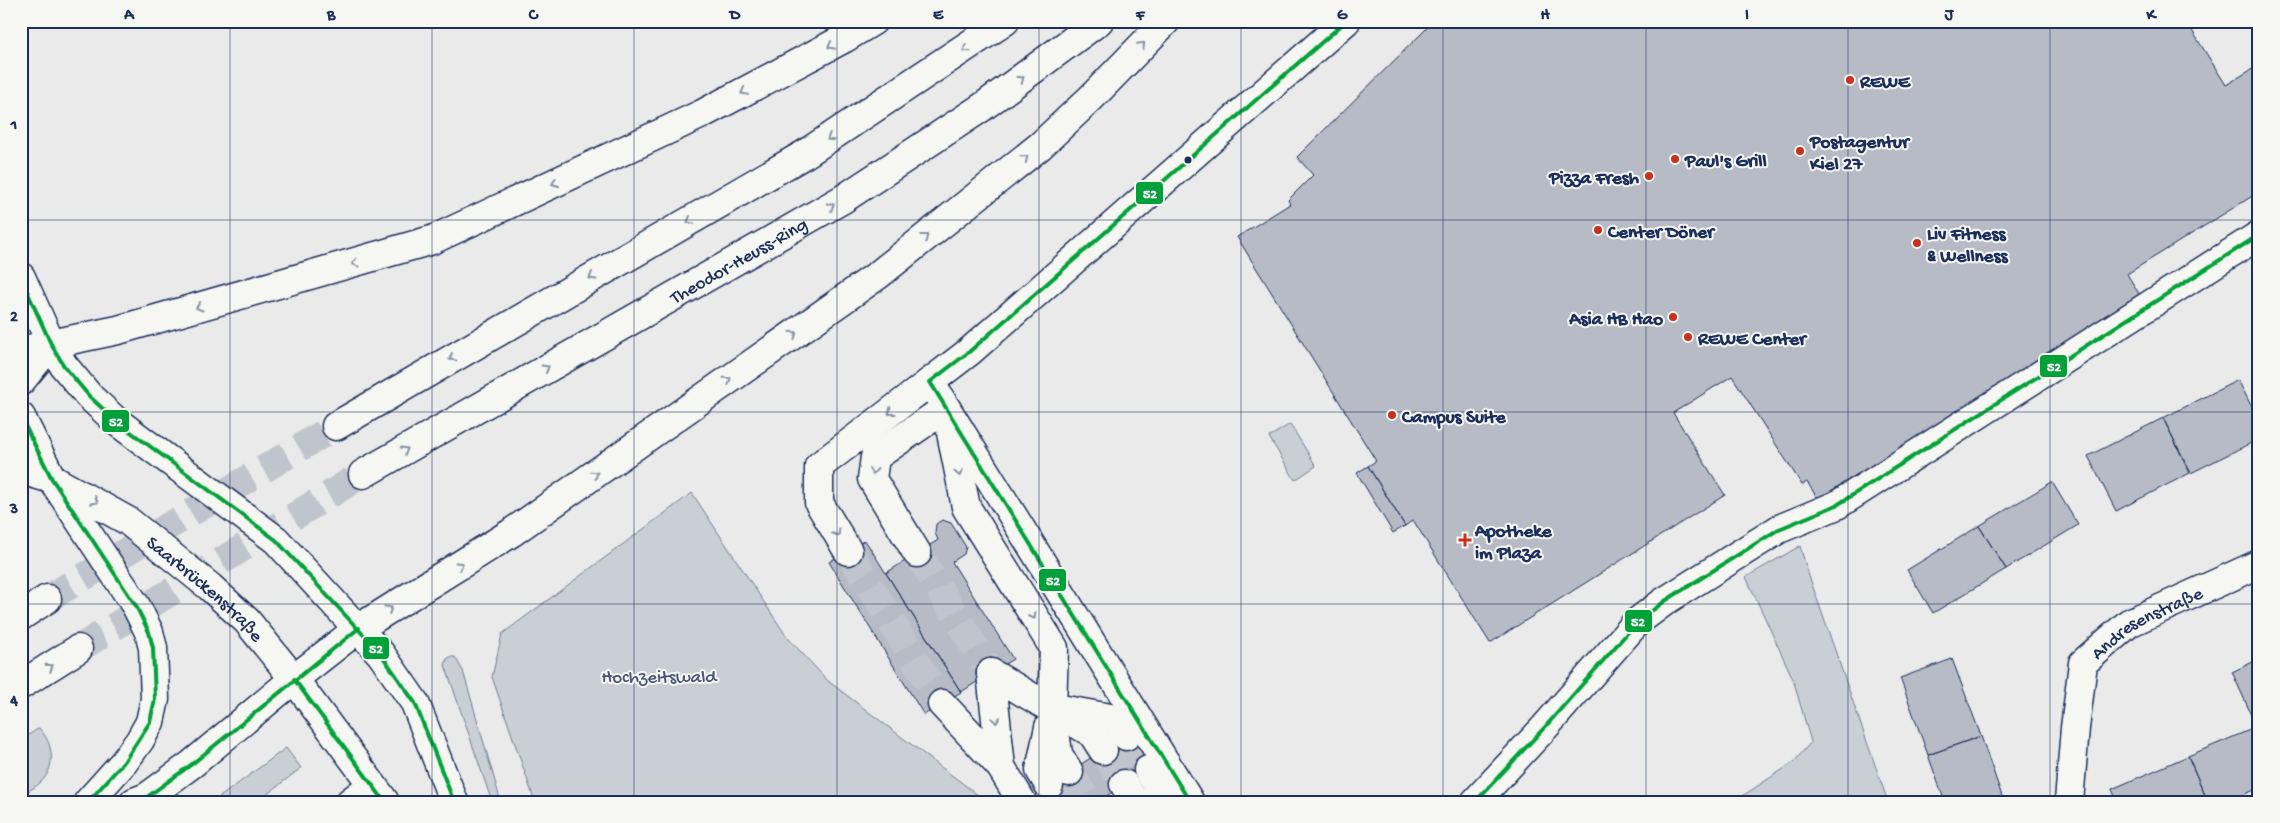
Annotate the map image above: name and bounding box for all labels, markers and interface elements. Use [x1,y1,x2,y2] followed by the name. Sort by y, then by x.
[123,7,135,26] text: A
[326,7,336,26] text: B
[528,7,539,26] text: C
[728,7,741,26] text: D
[933,7,944,26] text: E
[1135,7,1146,26] text: F
[1337,7,1348,26] text: G
[1540,7,1550,26] text: H
[1745,7,1749,26] text: I
[1944,7,1955,26] text: J
[2146,7,2158,26] text: K
[827,40,836,50] one-way arrow
[1137,42,1146,51] one-way arrow
[962,43,971,53] one-way arrow
[1859,72,1911,95] place label: REWE
[1844,74,1856,86] marker: REWE
[1015,76,1025,85] one-way arrow
[740,86,749,96] one-way arrow
[10,117,17,136] text: 1
[826,132,835,142] one-way arrow
[1809,132,1911,177] place label: Postagentur Kiel 27
[1794,145,1806,157] marker: Postagentur Kiel 27
[1684,151,1767,174] place label: Paul's Grill
[1669,153,1681,165] marker: Paul's Grill
[1019,155,1028,163] one-way arrow
[1183,155,1193,165] unlabelled marker
[1548,168,1640,191] place label: Pizza Fresh
[1643,170,1655,182] marker: Pizza Fresh
[551,176,560,187] one-way arrow
[1135,181,1164,205] line badge: 52
[1143,187,1157,204] text: 52
[825,202,834,212] one-way arrow
[666,214,812,311] street label: Theodor-Heuss-Ring
[686,214,695,224] one-way arrow
[1607,222,1716,245] place label: Center Döner
[1592,224,1604,236] marker: Center Döner
[1927,224,2008,269] place label: Liv Fitness & Wellness
[919,235,928,243] one-way arrow
[1911,237,1923,249] marker: Liv Fitness & Wellness
[352,257,360,267] one-way arrow
[589,270,598,280] one-way arrow
[195,301,203,312] one-way arrow
[10,309,18,328] text: 2
[1568,309,1663,332] place label: Asia HB Hao
[1667,311,1679,323] marker: Asia HB Hao
[1697,329,1808,352] place label: REWE Center
[789,331,798,340] one-way arrow
[1682,331,1694,343] marker: REWE Center
[448,352,457,362] one-way arrow
[2039,354,2068,378] line badge: 52
[2047,360,2061,377] text: 52
[541,365,550,375] one-way arrow
[722,377,732,386] one-way arrow
[888,406,897,414] one-way arrow
[1401,407,1507,430] place label: Campus Suite
[101,409,130,433] line badge: 52
[1386,409,1398,421] marker: Campus Suite
[109,415,123,432] text: 52
[400,446,409,456] one-way arrow
[868,468,879,476] one-way arrow
[954,468,964,477] one-way arrow
[589,471,599,480] one-way arrow
[90,495,99,505] one-way arrow
[9,501,18,520] text: 3
[1474,521,1553,566] place label: Apotheke im Plaza
[831,527,840,536] one-way arrow
[140,532,267,648] street label: Saarbrückenstraße
[1459,534,1471,546] marker: Apotheke im Plaza
[455,561,464,571] one-way arrow
[1038,568,1067,592] line badge: 52
[1046,574,1060,591] text: 52
[2087,583,2207,666] street label: Andresenstraße
[383,606,392,616] one-way arrow
[1624,609,1653,633] line badge: 52
[1027,610,1037,619] one-way arrow
[1631,615,1645,632] text: 52
[362,636,390,660] line badge: 52
[369,642,383,659] text: 52
[44,664,53,674] one-way arrow
[601,667,718,690] park label: Hochzeitswald
[9,693,18,712] text: 4
[990,717,1001,725] one-way arrow

